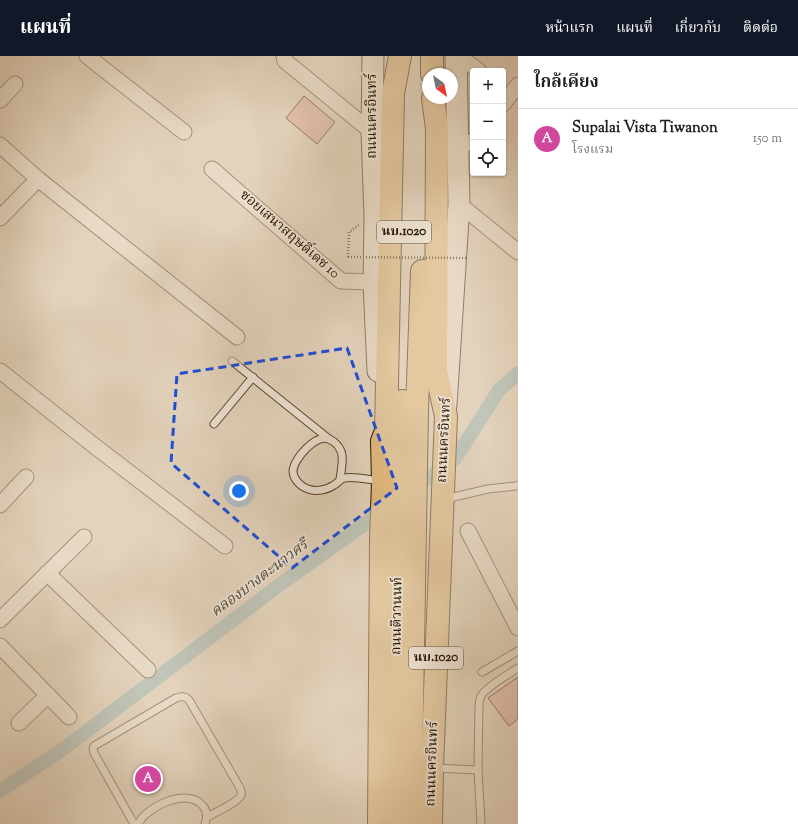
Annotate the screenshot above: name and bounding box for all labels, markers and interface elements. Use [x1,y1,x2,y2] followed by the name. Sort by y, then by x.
[20,15,71,42] text: แผนที่
[545,19,594,39] text: หน้าแรก
[616,19,653,39] text: แผนที่
[675,19,721,39] text: เกี่ยวกับ
[743,19,778,39] text: ติดต่อ
[422,68,458,104] north arrow
[470,68,506,176] map controls
[470,68,506,104] button: +
[534,71,599,95] text: ใกล้เคียง
[362,72,383,159] street label: ถนนนครอินทร์
[470,104,506,140] button: −
[572,118,718,139] text: Supalai Vista Tiwanon
[542,130,552,148] text: A
[753,130,782,148] text: 150 m
[470,140,506,176] button: locate
[572,141,613,159] text: โรงแรม
[235,185,344,284] street label: ซอยเสนาสฤษดิ์เดช 10
[377,221,431,243] road number: นบ.1020
[432,396,457,483] street label: ถนนนครอินทร์
[229,481,249,501] your location
[207,534,315,623] water label: คลองบางตะนาวศรี
[386,577,409,655] street label: ถนนติวานนท์
[409,647,463,669] road number: นบ.1020
[421,720,445,807] street label: ถนนนครอินทร์
[135,764,161,794] pin: A

